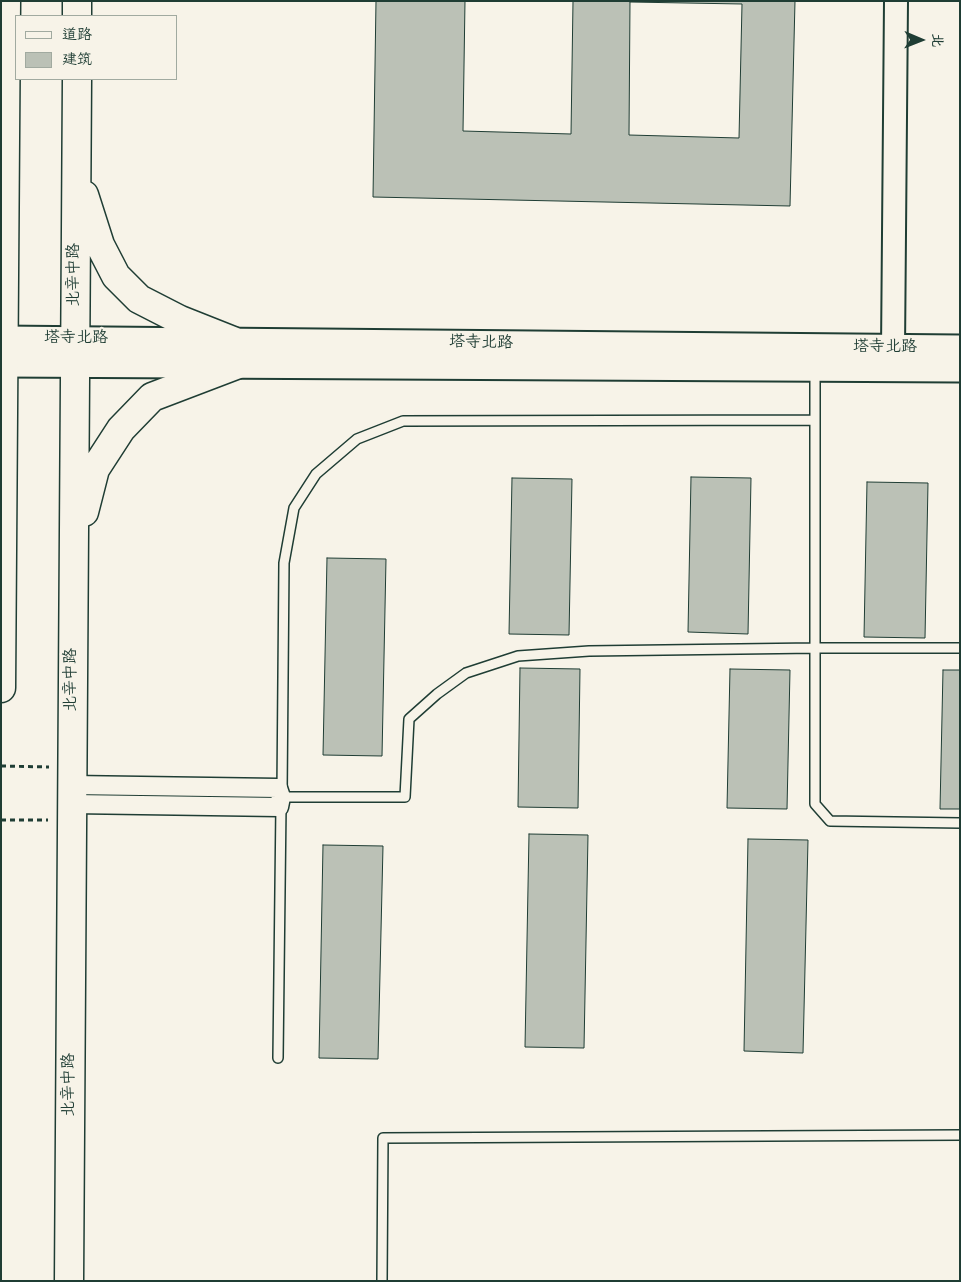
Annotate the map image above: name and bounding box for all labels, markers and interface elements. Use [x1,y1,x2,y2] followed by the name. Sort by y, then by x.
[15,15,178,80] legend
[896,15,946,65] north arrow
[62,24,92,46] text: 道路
[926,33,947,47] text: 北
[62,49,92,71] text: 建筑
[65,243,85,307] street label: 北辛中路
[44,329,108,349] street label: 塔寺北路
[449,334,513,354] street label: 塔寺北路
[853,338,917,358] street label: 塔寺北路
[62,648,82,712] street label: 北辛中路
[60,1053,80,1117] street label: 北辛中路

